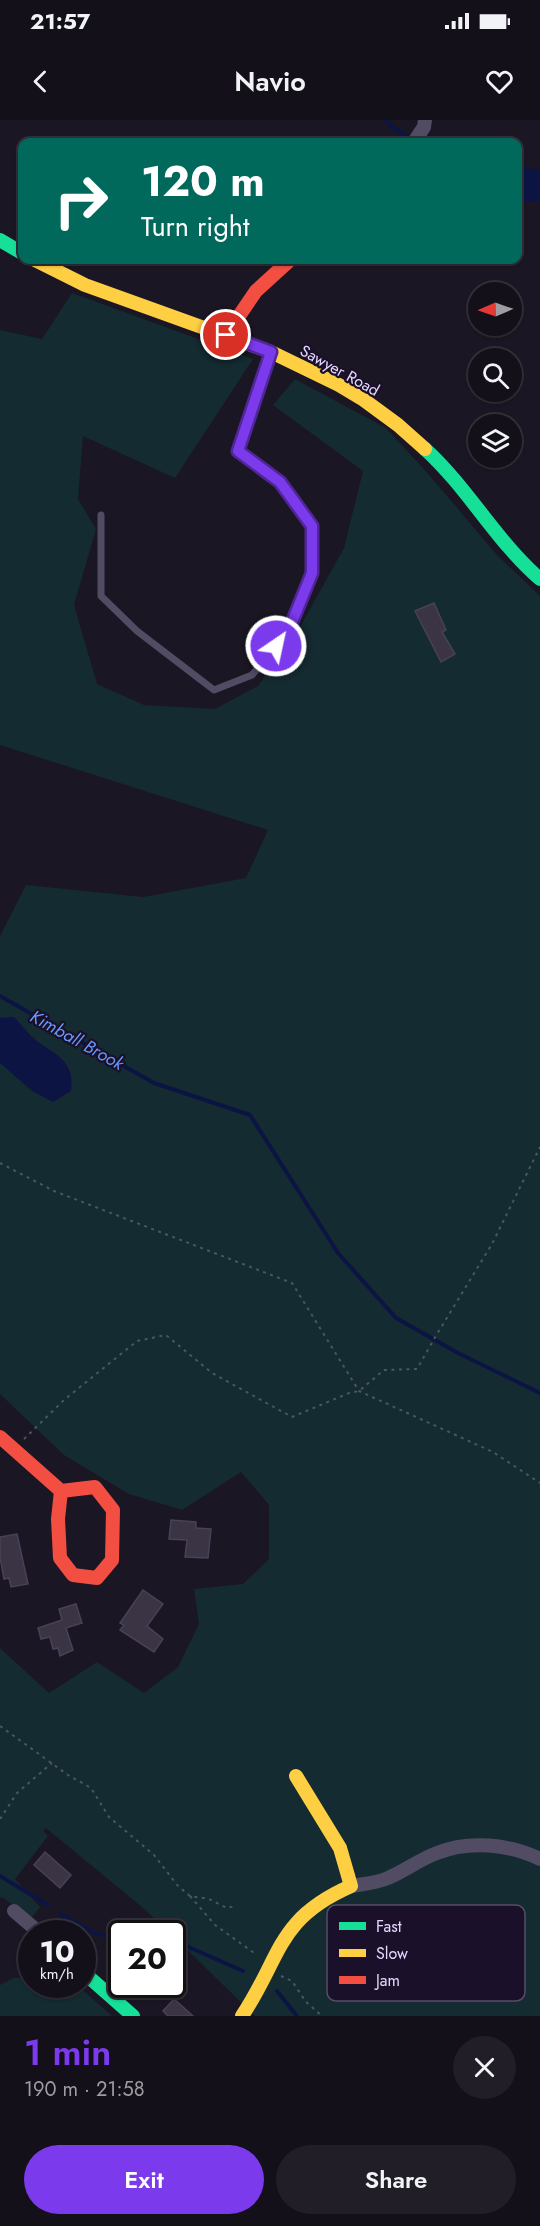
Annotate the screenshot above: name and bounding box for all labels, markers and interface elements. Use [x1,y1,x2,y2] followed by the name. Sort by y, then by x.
[30,5,90,37] text: 21:57
[234,62,306,101] text: Navio
[24,65,57,98] icon: back
[483,65,516,98] icon: heart
[141,151,265,212] text: 120 m
[42,162,120,240] icon: right
[141,207,249,246] text: Turn right
[468,282,522,336] north arrow
[468,282,522,468] map controls
[200,309,251,360] pin
[209,318,242,351] icon: arrive
[296,339,384,402] street label: Sawyer Road
[468,348,522,402] button: search
[468,414,522,468] button: layers
[244,614,308,678] position arrow
[25,1004,130,1077] water label: Kimball Brook
[327,1905,525,2001] legend
[376,1915,402,1938] text: Fast
[108,1920,186,1998] speed limit sign: 20
[39,1930,75,1973] text: 10
[376,1942,408,1965] text: Slow
[40,1963,74,1985] text: km/h
[374,1969,400,1992] text: Jam
[24,2026,111,2078] text: 1 min
[453,2036,516,2099] button: close
[24,2075,145,2104] text: 190 m · 21:58
[24,2145,264,2214] button: Exit
[276,2145,516,2214] button: Share

